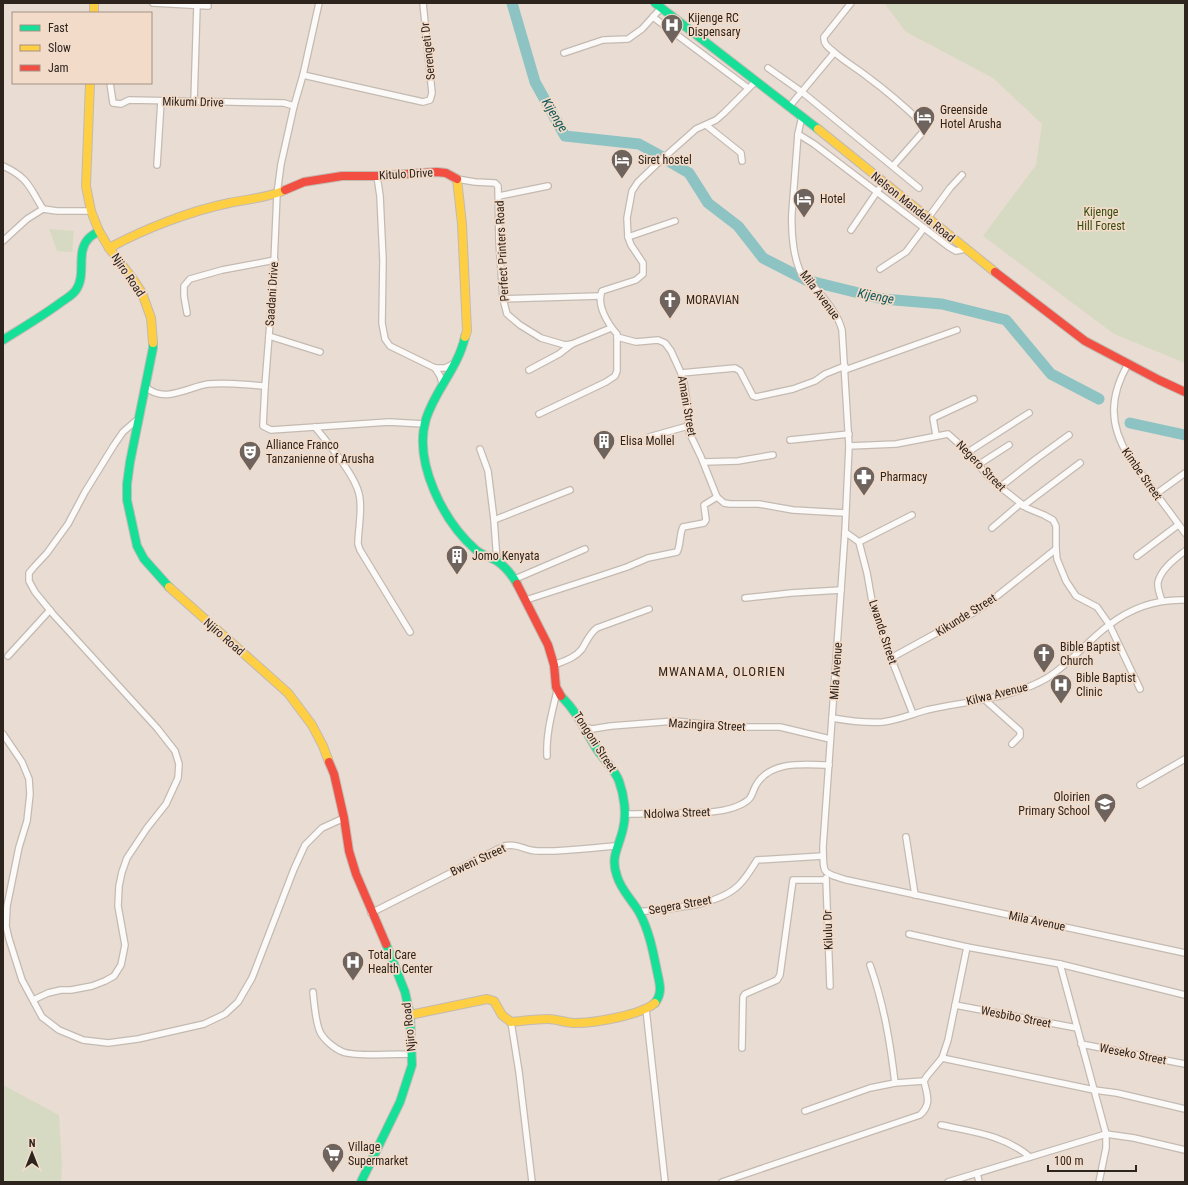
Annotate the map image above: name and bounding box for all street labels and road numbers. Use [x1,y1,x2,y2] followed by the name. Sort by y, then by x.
[418,21,438,81] street label: Serengeti Dr
[162,94,224,110] street label: Mikumi Drive
[379,166,434,182] street label: Kitulo Drive
[868,169,958,245] street label: Nelson Mandela Road
[492,200,512,302] street label: Perfect Printers Road
[108,251,148,299] street label: Njiro Road
[263,261,281,327] street label: Saadani Drive
[797,268,843,323] street label: Mila Avenue
[675,375,699,438] street label: Amani Street
[953,438,1009,495] street label: Negero Street
[1119,445,1165,503] street label: Kimbe Street
[933,591,999,639] street label: Kikunde Street
[866,598,900,666] street label: Lwande Street
[201,616,247,658] street label: Njiro Road
[827,641,845,700] street label: Mila Avenue
[965,680,1030,708] street label: Kilwa Avenue
[570,709,620,775] street label: Tongoni Street
[668,716,746,734] street label: Mazingira Street
[643,805,711,821] street label: Ndolwa Street
[448,841,508,879] street label: Bweni Street
[648,893,713,917] street label: Segera Street
[1007,908,1067,934] street label: Mila Avenue
[820,910,836,950] street label: Kilulu Dr
[399,1002,419,1052] street label: Njiro Road
[980,1003,1053,1031] street label: Wesbibo Street
[1098,1041,1168,1067] street label: Weseko Street

